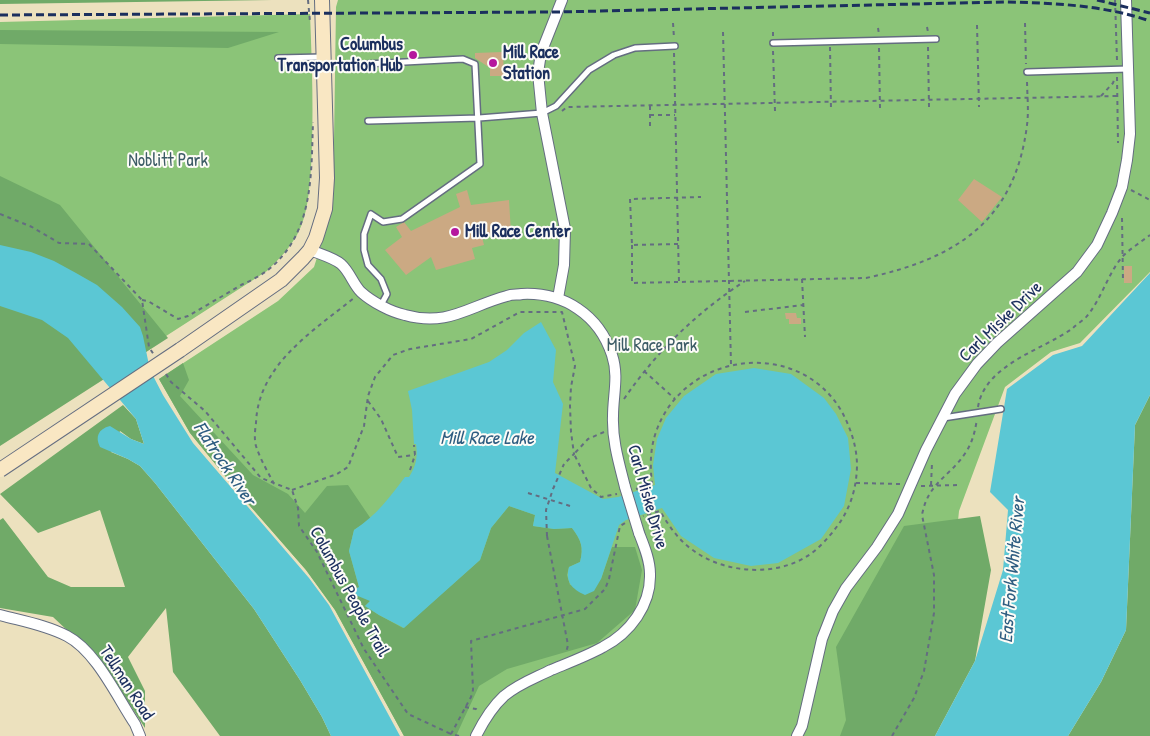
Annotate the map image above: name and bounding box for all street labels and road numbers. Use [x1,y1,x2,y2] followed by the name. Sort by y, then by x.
[955,277,1047,367] street label: Carl Miske Drive
[622,443,672,551] street label: Carl Miske Drive
[304,523,394,661] street label: Columbus People Trail
[94,642,158,724] street label: Tellman Road

